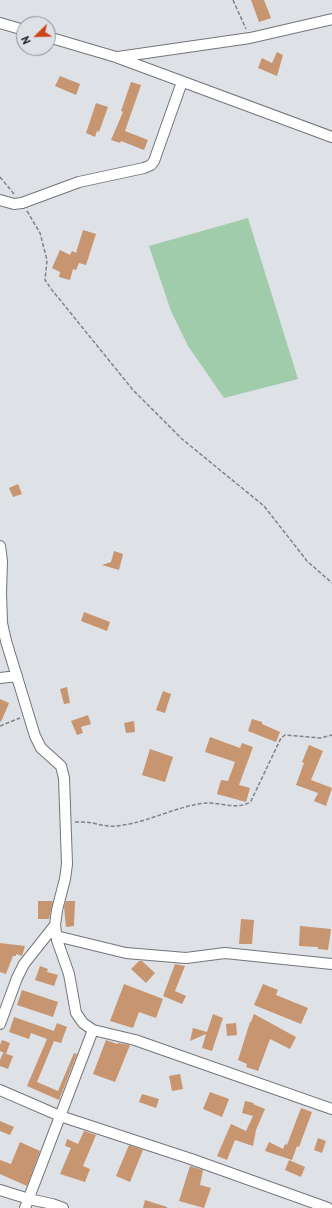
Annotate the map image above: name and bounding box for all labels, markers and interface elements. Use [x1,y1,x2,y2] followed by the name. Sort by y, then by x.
[16,16,56,56] north arrow
[18,34,34,46] text: N

